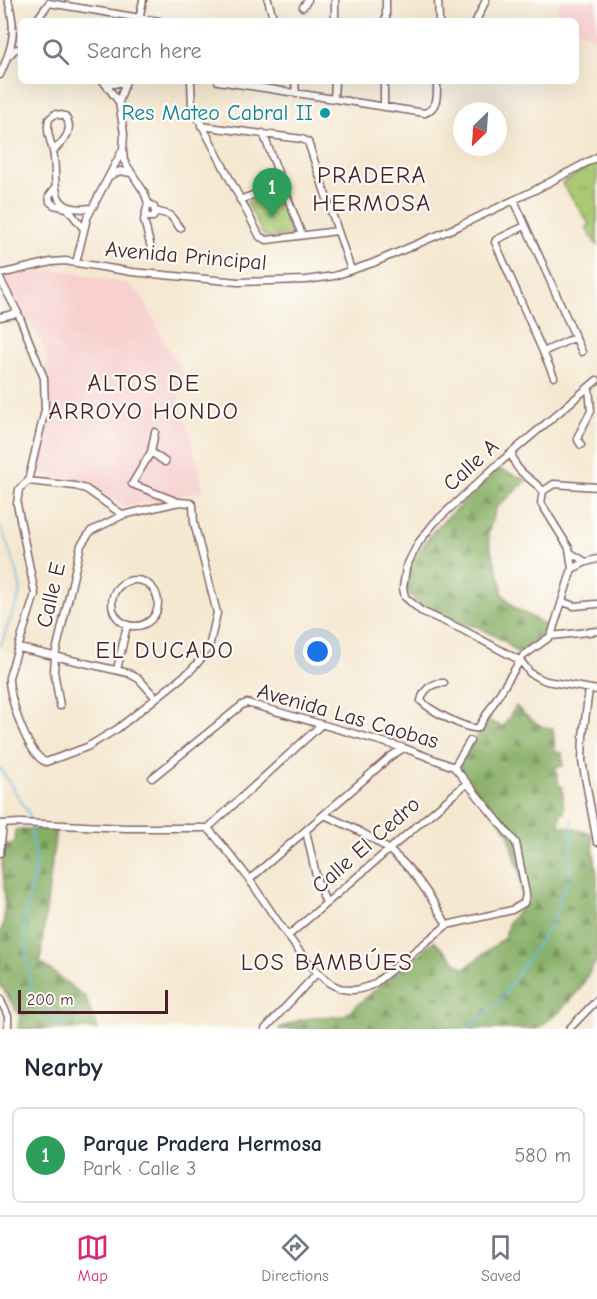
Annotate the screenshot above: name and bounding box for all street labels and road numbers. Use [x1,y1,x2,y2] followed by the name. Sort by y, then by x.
[104,236,268,276] street label: Avenida Principal
[438,433,504,497] street label: Calle A
[31,560,71,630] street label: Calle E
[254,678,442,754] street label: Avenida Las Caobas
[307,791,425,899] street label: Calle El Cedro

